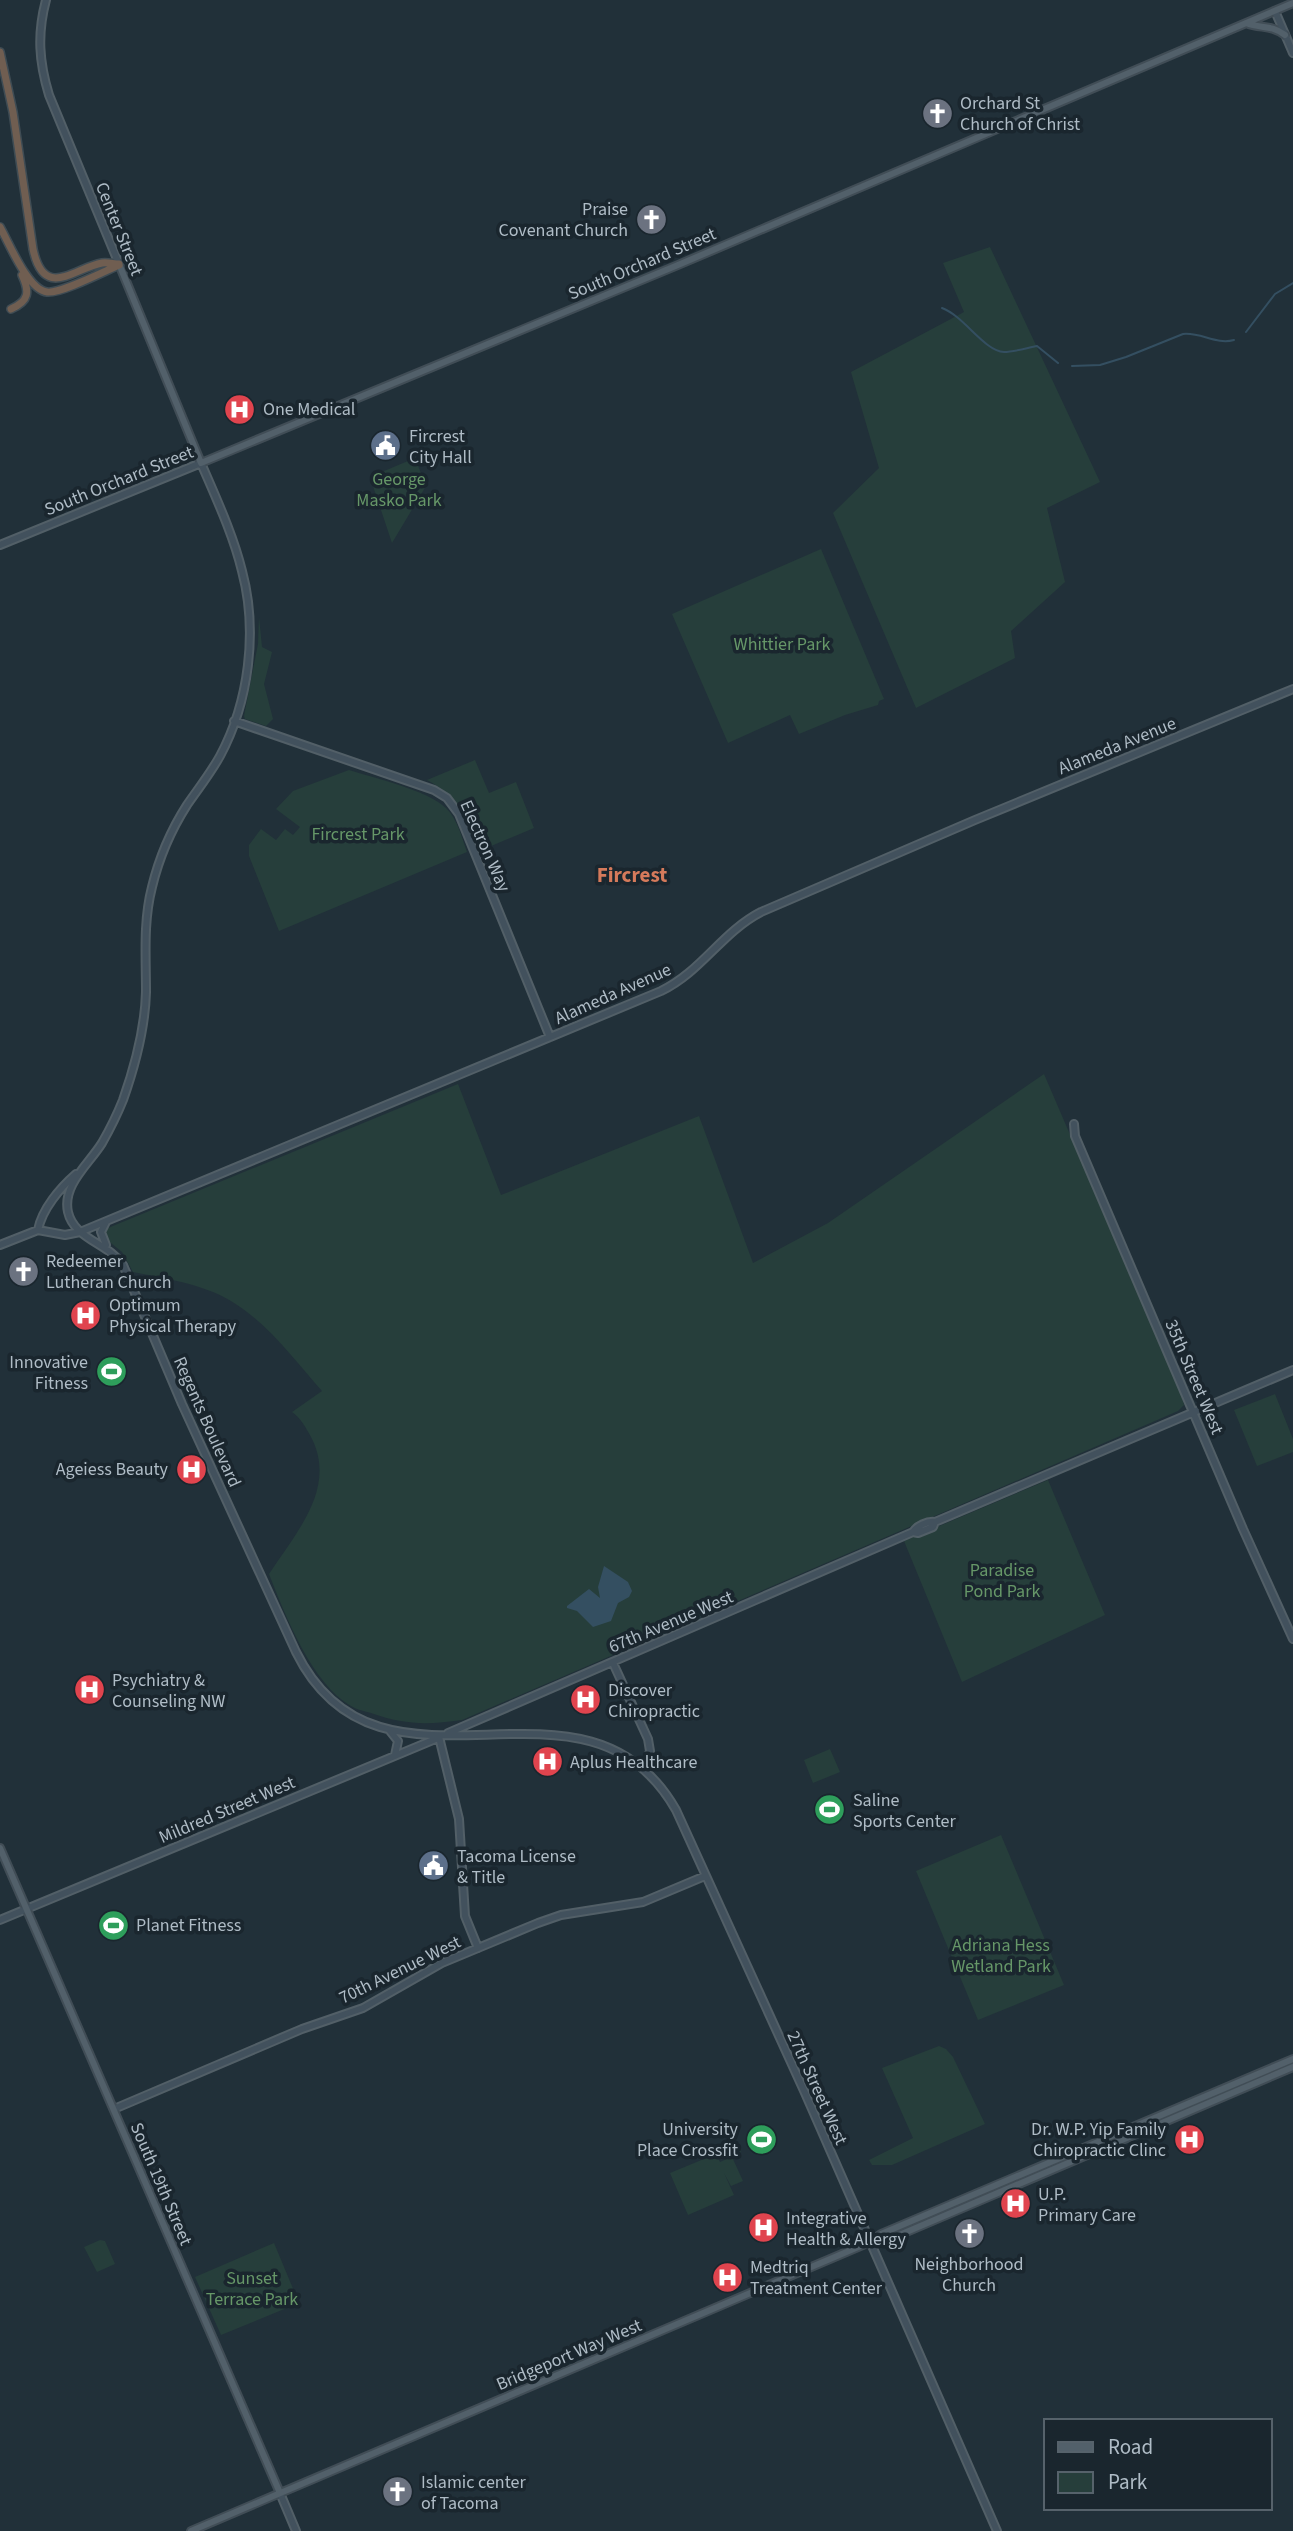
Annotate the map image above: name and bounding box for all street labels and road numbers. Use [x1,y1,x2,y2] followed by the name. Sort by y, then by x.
[89,179,149,279] street label: Center Street
[564,222,720,306] street label: South Orchard Street
[41,440,197,522] street label: South Orchard Street
[1054,711,1180,781] street label: Alameda Avenue
[454,796,517,896] street label: Electron Way
[551,957,675,1031] street label: Alameda Avenue
[1159,1316,1229,1438] street label: 35th Street West
[167,1353,247,1491] street label: Regents Boulevard
[605,1585,737,1659] street label: 67th Avenue West
[155,1770,299,1850] street label: Mildred Street West
[335,1930,465,2010] street label: 70th Avenue West
[781,2027,853,2149] street label: 27th Street West
[124,2119,198,2249] street label: South 19th Street
[492,2313,646,2397] street label: Bridgeport Way West

